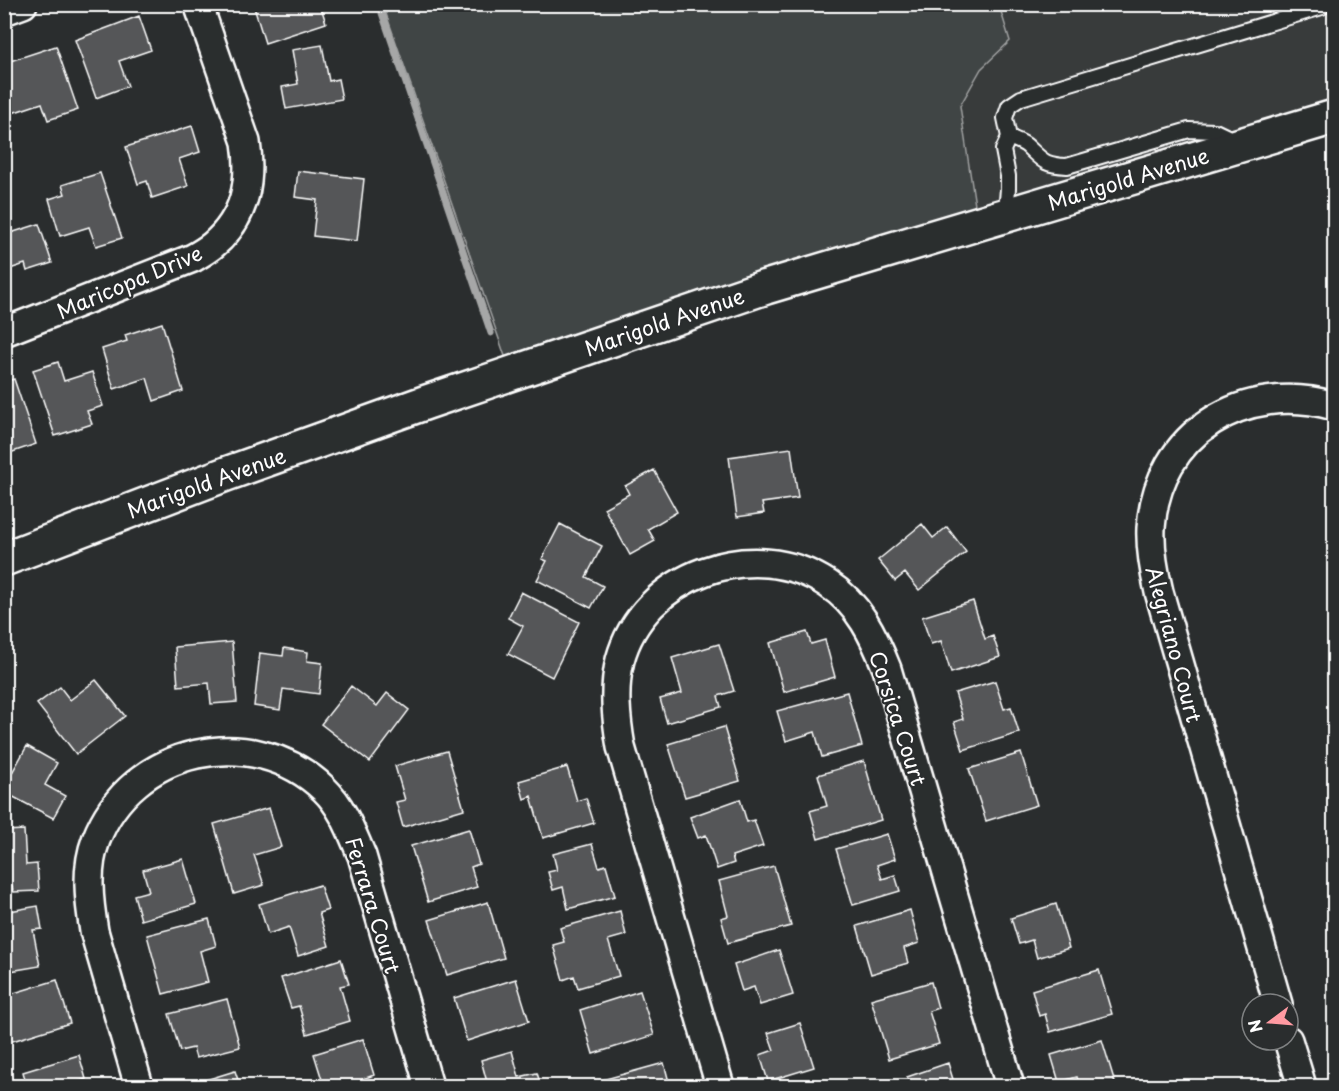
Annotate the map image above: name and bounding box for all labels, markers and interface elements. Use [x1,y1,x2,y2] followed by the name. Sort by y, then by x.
[1044,138,1212,218] street label: Marigold Avenue
[51,236,207,326] street label: Maricopa Drive
[580,279,748,363] street label: Marigold Avenue
[122,438,290,526] street label: Marigold Avenue
[1139,562,1211,726] street label: Alegriano Court
[862,647,936,789] street label: Corsica Court
[338,833,410,977] street label: Ferrara Court
[1240,992,1300,1052] north arrow
[1241,1017,1268,1036] text: N

